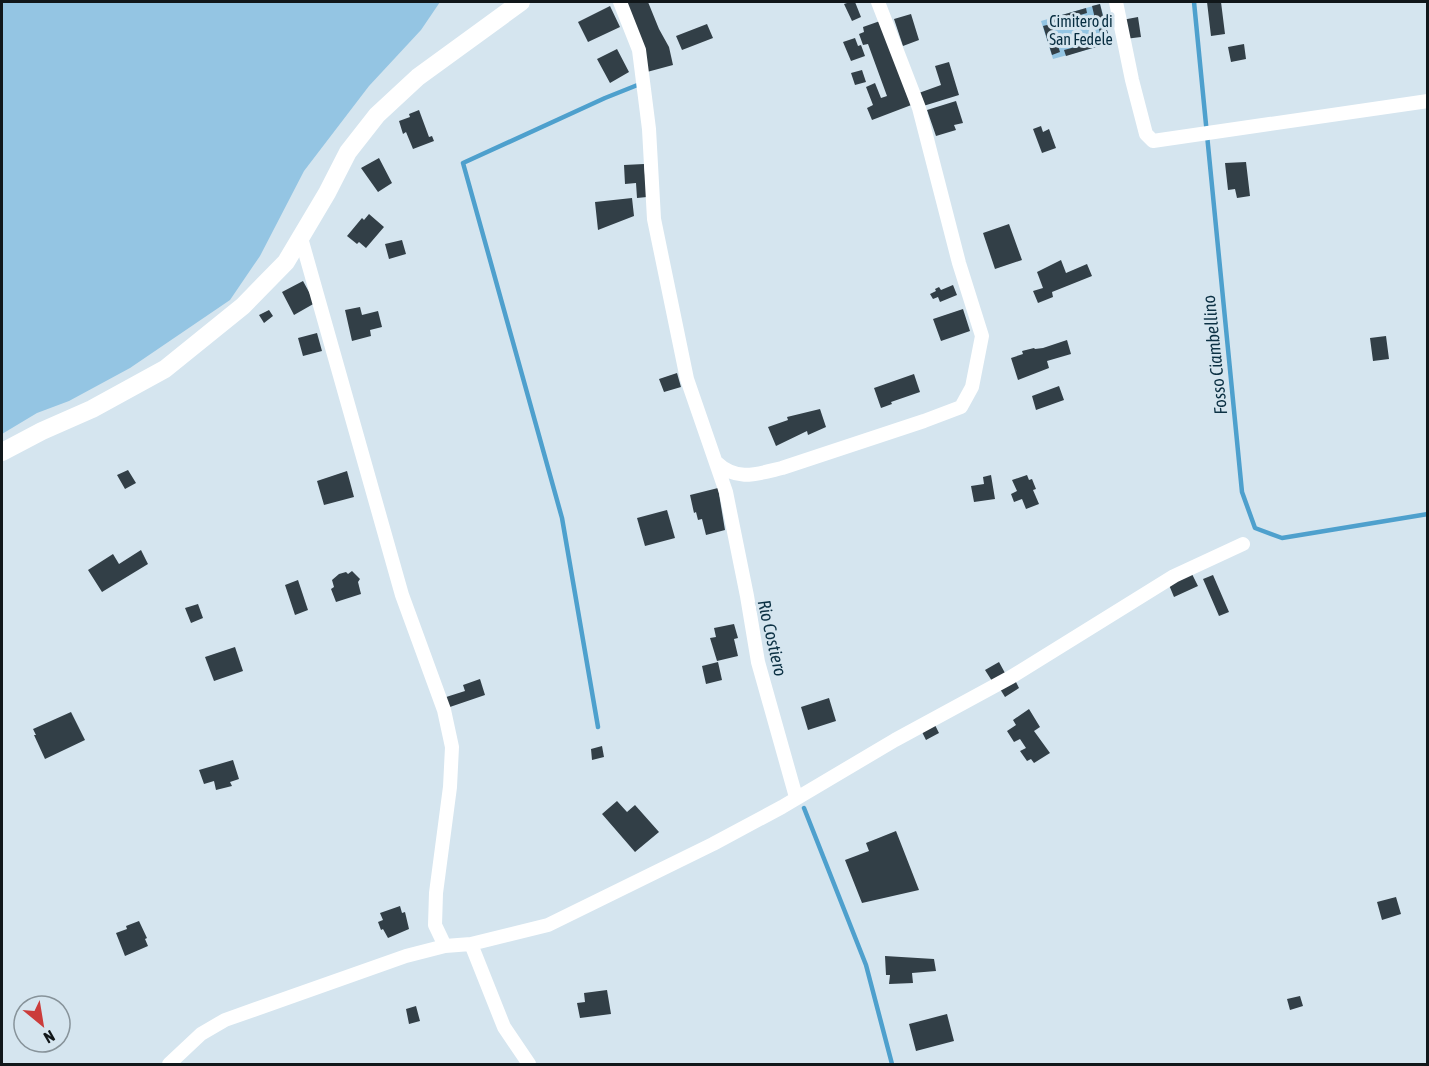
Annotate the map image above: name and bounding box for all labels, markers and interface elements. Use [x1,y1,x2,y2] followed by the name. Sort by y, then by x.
[1049,12,1113,48] park label: Cimitero di San Fedele
[1198,294,1231,416] water label: Fosso Ciambellino
[754,598,791,678] water label: Rio Costiero
[12,994,72,1054] north arrow
[41,1027,58,1047] text: N

